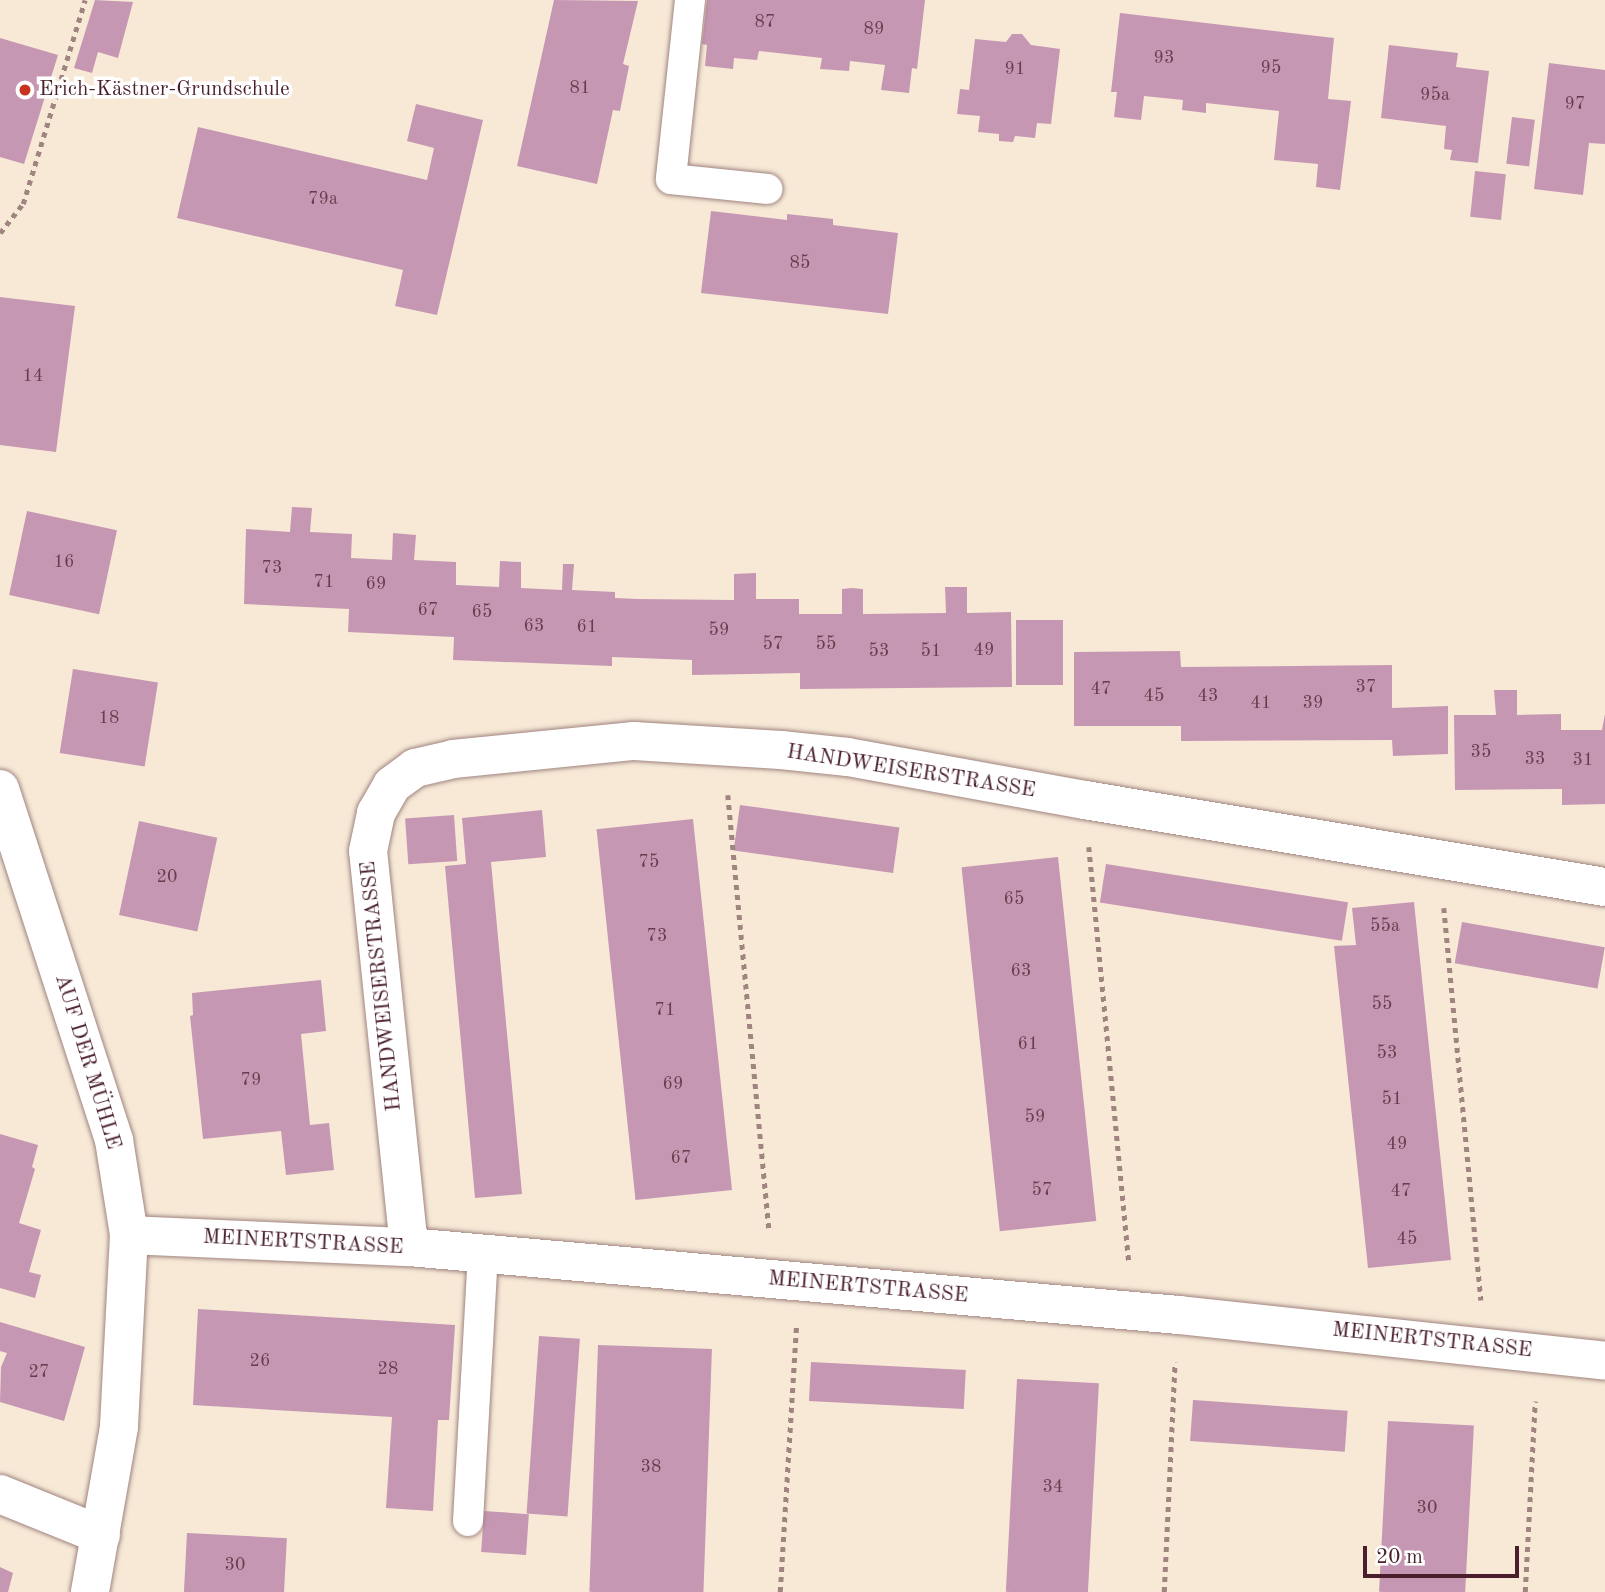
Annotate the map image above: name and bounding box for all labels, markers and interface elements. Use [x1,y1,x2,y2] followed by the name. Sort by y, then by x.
[755,11,775,33] house number: 87
[864,18,884,40] house number: 89
[1154,47,1174,69] house number: 93
[1261,57,1281,79] house number: 95
[1005,58,1025,80] house number: 91
[39,77,290,103] place label: Erich-Kästner-Grundschule
[570,77,590,99] house number: 81
[17,82,33,98] marker: Erich-Kästner-Grundschule
[1420,84,1450,106] house number: 95a
[1565,93,1585,115] house number: 97
[308,188,338,210] house number: 79a
[790,252,810,274] house number: 85
[23,365,43,387] house number: 14
[54,551,74,573] house number: 16
[262,557,282,579] house number: 73
[314,571,334,593] house number: 71
[366,573,386,595] house number: 69
[418,599,438,621] house number: 67
[472,601,492,623] house number: 65
[524,615,544,637] house number: 63
[577,616,597,638] house number: 61
[709,619,729,641] house number: 59
[763,633,783,655] house number: 57
[816,633,836,655] house number: 55
[974,639,994,661] house number: 49
[869,640,889,662] house number: 53
[921,640,941,662] house number: 51
[1356,676,1376,698] house number: 37
[1091,678,1111,700] house number: 47
[1144,685,1164,707] house number: 45
[1198,685,1218,707] house number: 43
[1251,692,1271,714] house number: 41
[1303,692,1323,714] house number: 39
[99,707,119,729] house number: 18
[785,740,1037,804] street label: HANDWEISERSTRASSE
[1471,741,1491,763] house number: 35
[1525,748,1545,770] house number: 33
[1573,749,1593,771] house number: 31
[639,851,659,873] house number: 75
[356,860,408,1112] street label: HANDWEISERSTRASSE
[157,866,177,888] house number: 20
[1004,888,1024,910] house number: 65
[1370,915,1400,937] house number: 55a
[647,925,667,947] house number: 73
[1011,960,1031,982] house number: 63
[48,971,126,1153] street label: AUF DER MÜHLE
[1372,993,1392,1015] house number: 55
[655,999,675,1021] house number: 71
[1018,1033,1038,1055] house number: 61
[1377,1042,1397,1064] house number: 53
[241,1069,261,1091] house number: 79
[663,1073,683,1095] house number: 69
[1382,1088,1402,1110] house number: 51
[1025,1106,1045,1128] house number: 59
[1387,1133,1407,1155] house number: 49
[671,1147,691,1169] house number: 67
[1032,1179,1052,1201] house number: 57
[1391,1180,1411,1202] house number: 47
[202,1225,404,1261] street label: MEINERTSTRASSE
[1397,1228,1417,1250] house number: 45
[767,1267,969,1309] street label: MEINERTSTRASSE
[1331,1318,1533,1364] street label: MEINERTSTRASSE
[250,1350,270,1372] house number: 26
[378,1358,398,1380] house number: 28
[29,1361,49,1383] house number: 27
[641,1456,661,1478] house number: 38
[1043,1476,1063,1498] house number: 34
[1417,1497,1437,1519] house number: 30
[1367,1532,1523,1576] scale bar
[1376,1547,1423,1568] text: 20 m
[225,1554,245,1576] house number: 30

